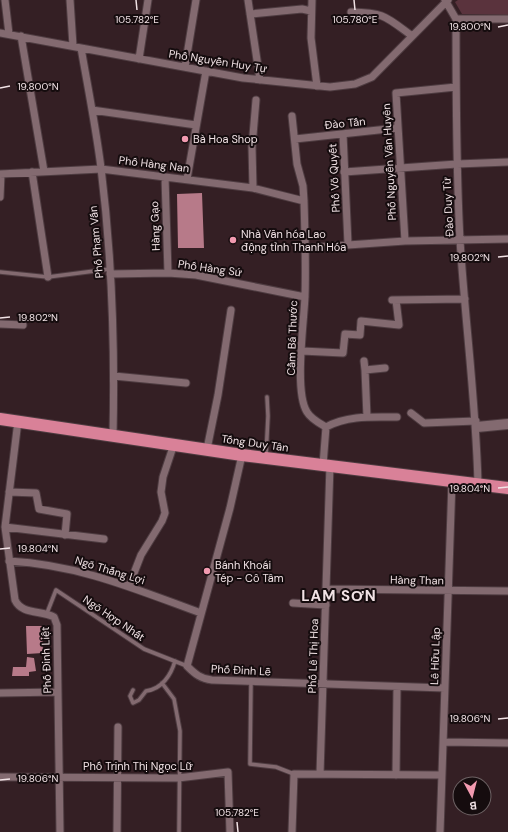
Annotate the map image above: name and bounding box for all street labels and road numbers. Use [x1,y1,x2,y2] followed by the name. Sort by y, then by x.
[168,46,269,76] street label: Phố Nguyễn Huy Tự
[379,103,399,221] street label: Phố Nguyễn Văn Huyên
[324,114,366,132] street label: Đào Tấn
[325,143,343,213] street label: Phố Võ Quyết
[118,153,190,175] street label: Phố Hàng Nan
[439,176,457,237] street label: Đào Duy Từ
[147,201,163,251] street label: Hàng Gạo
[86,205,106,279] street label: Phố Phạm Vấn
[177,257,244,280] street label: Phố Hàng Sứ
[284,300,300,376] street label: Cầm Bá Thước
[221,431,289,455] street label: Tống Duy Tân
[73,553,147,587] street label: Ngõ Thắng Lợi
[390,573,444,587] street label: Hàng Than
[80,592,148,644] street label: Ngõ Hợp Nhất
[305,618,321,694] street label: Phố Lê Thị Hoa
[38,626,54,694] street label: Phố Đinh Liệt
[427,627,443,685] street label: Lê Hữu Lập
[211,661,271,679] street label: Phố Đinh Lễ
[83,759,194,773] street label: Phố Trịnh Thị Ngọc Lữ

